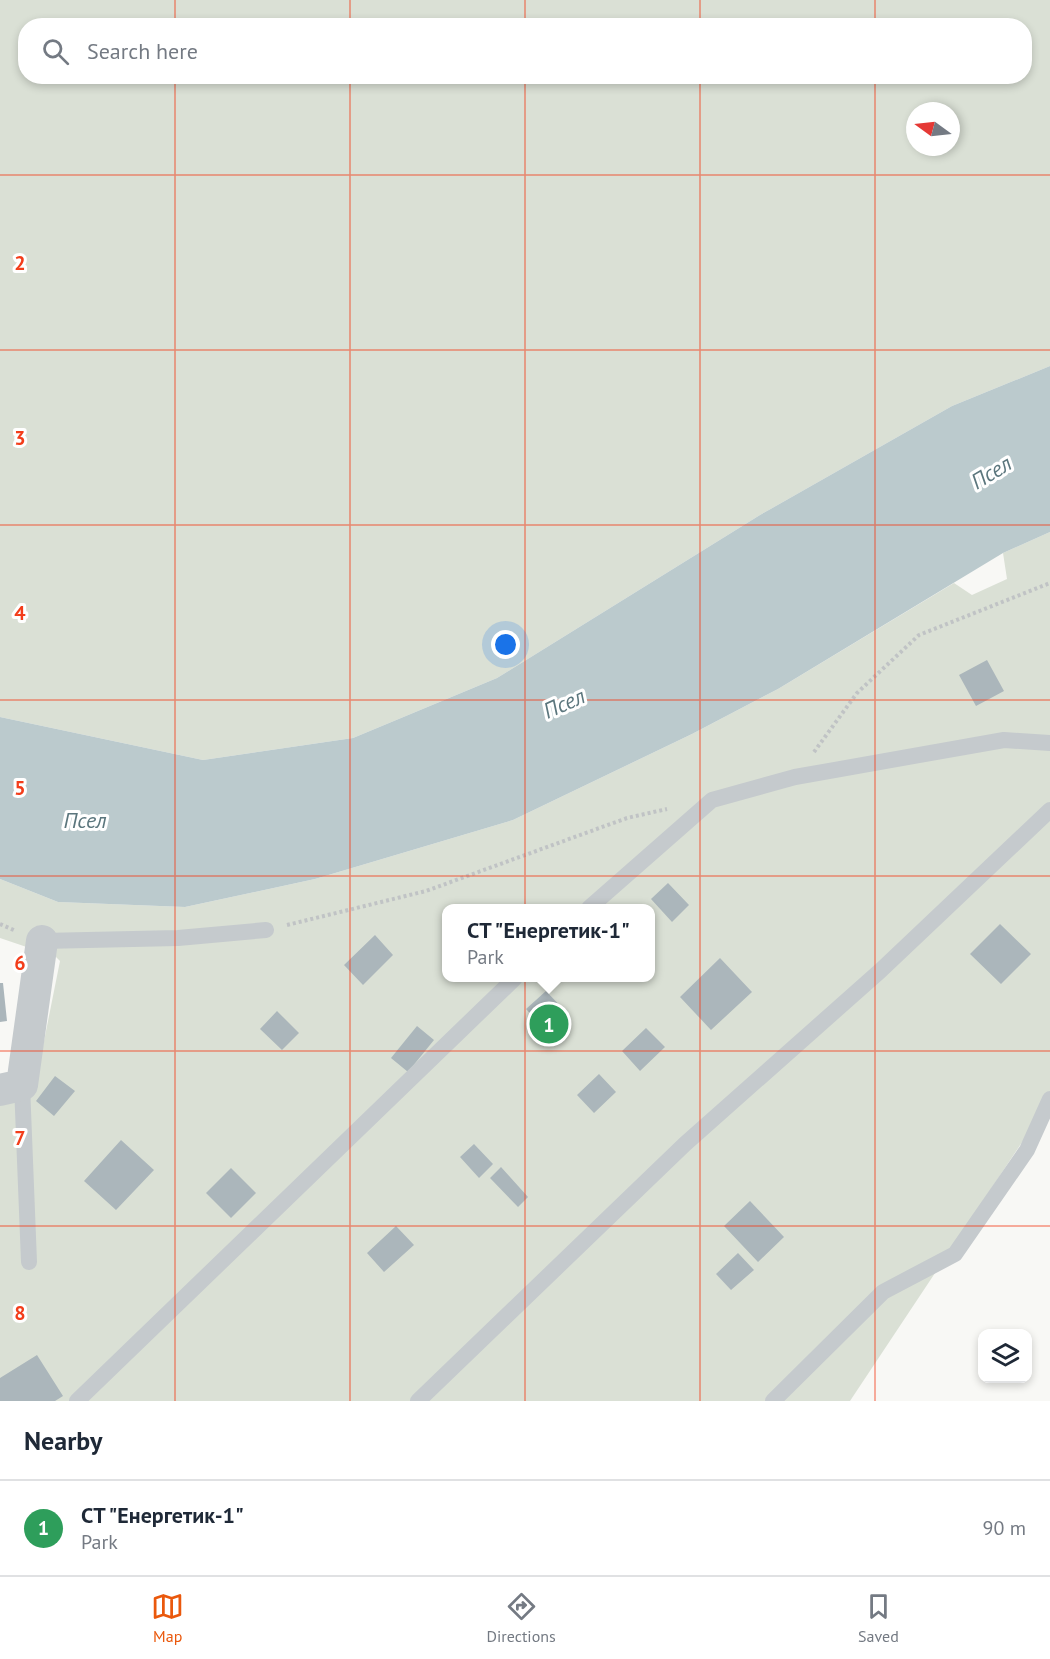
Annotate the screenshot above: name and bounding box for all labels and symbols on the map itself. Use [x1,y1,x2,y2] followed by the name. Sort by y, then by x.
[906,102,960,156] north arrow
[14,250,26,276] text: 2
[14,425,26,451] text: 3
[965,449,1017,495] water label: Псел
[14,600,26,626] text: 4
[491,630,520,659] your location
[539,681,590,725] water label: Псел
[14,775,26,801] text: 5
[63,806,107,834] water label: Псел
[14,950,26,976] text: 6
[530,1002,568,1046] pin: 1
[14,1125,26,1151] text: 7
[14,1300,26,1326] text: 8

